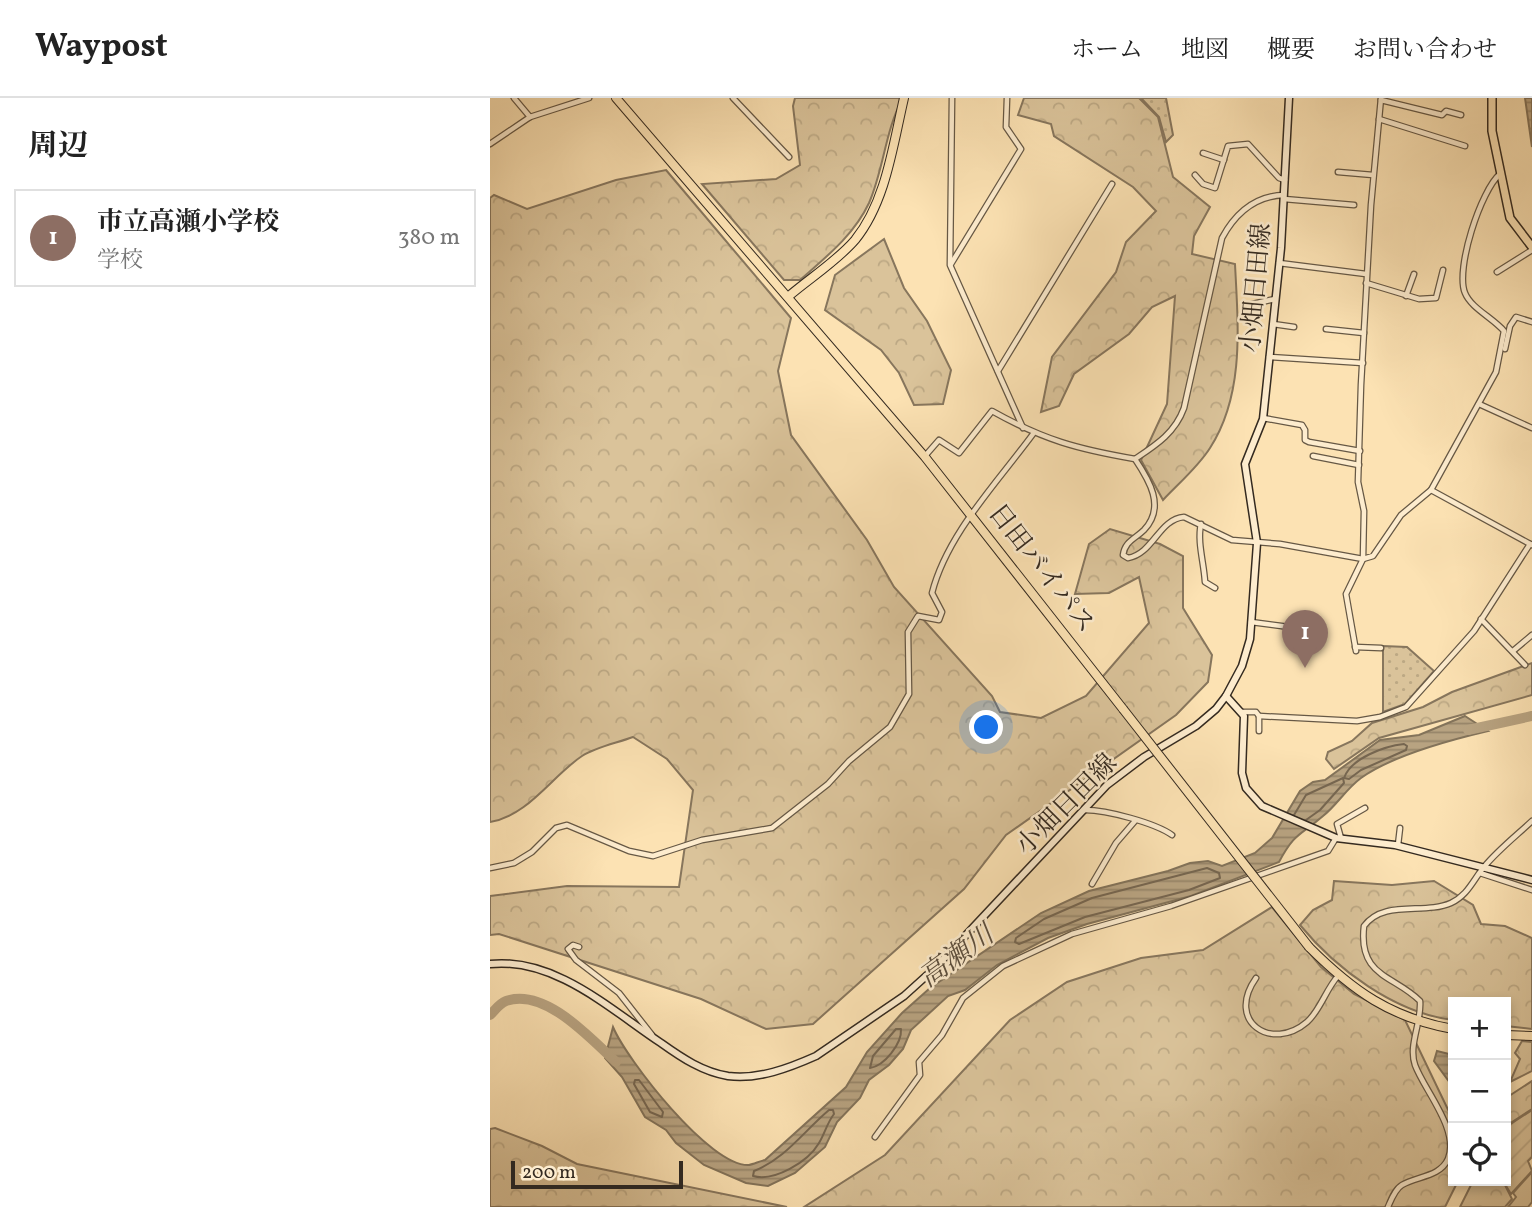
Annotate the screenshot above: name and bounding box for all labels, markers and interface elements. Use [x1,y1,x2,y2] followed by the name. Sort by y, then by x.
[35,25,168,71] text: Waypost
[1071,34,1143,68] text: ホーム
[1181,34,1229,68] text: 地図
[1267,34,1315,68] text: 概要
[1353,34,1497,68] text: お問い合わせ
[28,126,88,168] text: 周辺
[97,205,279,241] text: 市立高瀬小学校
[48,222,58,254] text: 1
[398,222,460,254] text: 380 m
[1233,222,1281,354] street label: 小畑日田線
[97,245,143,277] text: 学校
[979,497,1103,641] street label: 日田バイパス
[1282,610,1328,668] pin: 1
[969,710,1003,744] your location
[1008,746,1126,864] street label: 小畑日田線
[912,915,1005,997] water label: 高瀬川
[1448,997,1511,1186] map controls
[1448,997,1511,1060] button: +
[1448,1060,1511,1123] button: −
[1448,1123,1511,1186] button: locate
[511,1158,682,1190] scale bar
[522,1160,576,1186] text: 200 m

